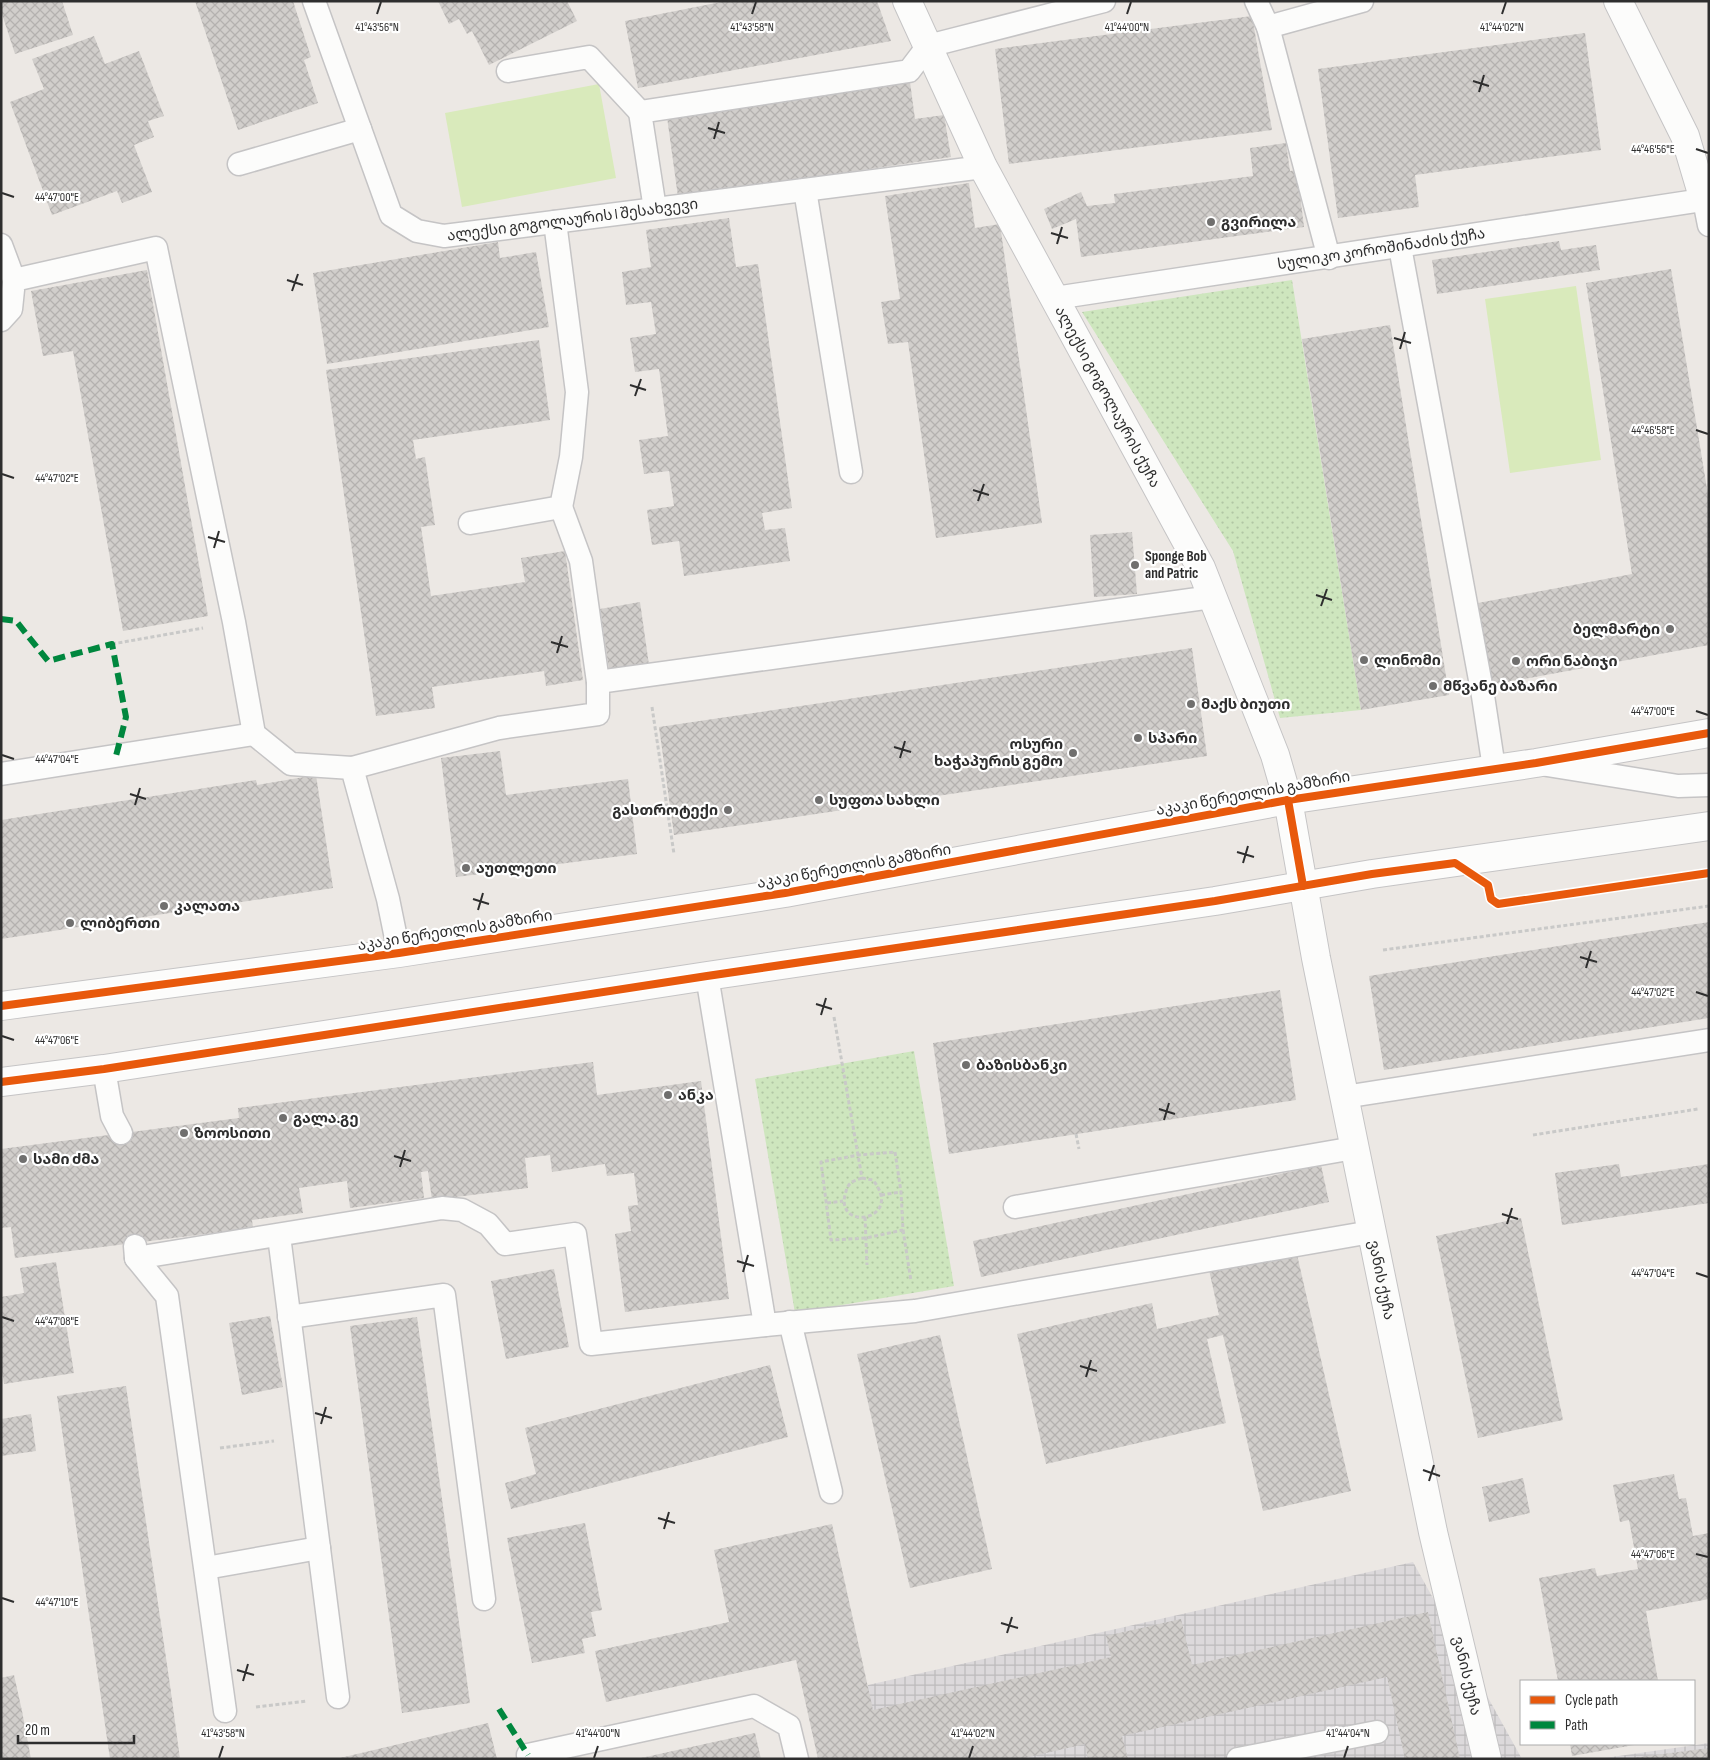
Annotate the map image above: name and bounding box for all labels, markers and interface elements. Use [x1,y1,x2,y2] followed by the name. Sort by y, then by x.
[355,20,399,35] text: 41°43'56"N
[730,20,774,35] text: 41°43'58"N
[1105,20,1149,35] text: 41°44'00"N
[1480,20,1524,35] text: 41°44'02"N
[1631,142,1675,157] text: 44°46'56"E
[35,190,79,205] text: 44°47'00"E
[446,195,699,246] street label: ალექსი გოგოლაურის I შესახვევი
[1221,213,1297,232] place label: გვირილა
[1205,216,1217,228] marker: გვირილა
[1276,224,1486,274] street label: სულიკო კოროშინაძის ქუჩა
[1050,303,1164,491] street label: ალექსი გოგოლაურის ქუჩა
[1631,423,1675,438] text: 44°46'58"E
[35,471,79,486] text: 44°47'02"E
[1145,547,1207,583] place label: Sponge Bob and Patric
[1129,559,1141,571] marker: Sponge Bob and Patric
[1573,620,1660,639] place label: ბელმარტი
[1664,623,1676,635] marker: ბელმარტი
[1374,651,1441,670] place label: ლინომი
[1526,652,1618,671] place label: ორი ნაბიჯი
[1358,654,1370,666] marker: ლინომი
[1510,655,1522,667] marker: ორი ნაბიჯი
[1443,677,1558,696] place label: მწვანე ბაზარი
[1427,680,1439,692] marker: მწვანე ბაზარი
[1201,695,1290,714] place label: მაქს ბიუთი
[1185,698,1197,710] marker: მაქს ბიუთი
[1631,704,1675,719] text: 44°47'00"E
[1148,729,1197,748] place label: სპარი
[1132,732,1144,744] marker: სპარი
[934,735,1063,771] place label: ოსური ხაჭაპურის გემო
[1067,747,1079,759] marker: ოსური ხაჭაპურის გემო
[35,752,79,767] text: 44°47'04"E
[1155,767,1352,820] street label: აკაკი წერეთლის გამზირი
[829,791,940,810] place label: სუფთა სახლი
[813,794,825,806] marker: სუფთა სახლი
[612,801,718,820] place label: გასთროტექი
[722,804,734,816] marker: გასთროტექი
[756,840,953,893] street label: აკაკი წერეთლის გამზირი
[476,859,557,878] place label: აუთლეთი
[460,862,472,874] marker: აუთლეთი
[174,897,240,916] place label: კალათა
[158,900,170,912] marker: კალათა
[356,906,554,955] street label: აკაკი წერეთლის გამზირი
[80,914,160,933] place label: ლიბერთი
[64,917,76,929] marker: ლიბერთი
[1631,985,1675,1000] text: 44°47'02"E
[35,1033,79,1048] text: 44°47'06"E
[976,1056,1067,1075] place label: ბაზისბანკი
[960,1059,972,1071] marker: ბაზისბანკი
[678,1086,714,1105] place label: ანკა
[662,1089,674,1101] marker: ანკა
[293,1109,359,1128] place label: გალა.გე
[277,1112,289,1124] marker: გალა.გე
[194,1124,271,1143] place label: ზოოსითი
[178,1127,190,1139] marker: ზოოსითი
[33,1150,100,1169] place label: სამი ძმა
[17,1153,29,1165] marker: სამი ძმა
[1364,1239,1399,1322] street label: ვანის ქუჩა
[1631,1266,1675,1281] text: 44°47'04"E
[35,1314,79,1329] text: 44°47'08"E
[1631,1547,1675,1562] text: 44°47'06"E
[36,1595,78,1610] text: 44°47'10"E
[1448,1634,1485,1717] street label: ვანის ქუჩა
[1520,1680,1695,1745] legend
[1565,1691,1618,1710] text: Cycle path
[18,1712,134,1744] scale bar
[1565,1716,1588,1735] text: Path
[25,1721,50,1740] text: 20 m
[201,1726,245,1741] text: 41°43'58"N
[576,1726,620,1741] text: 41°44'00"N
[951,1726,995,1741] text: 41°44'02"N
[1326,1726,1370,1741] text: 41°44'04"N

